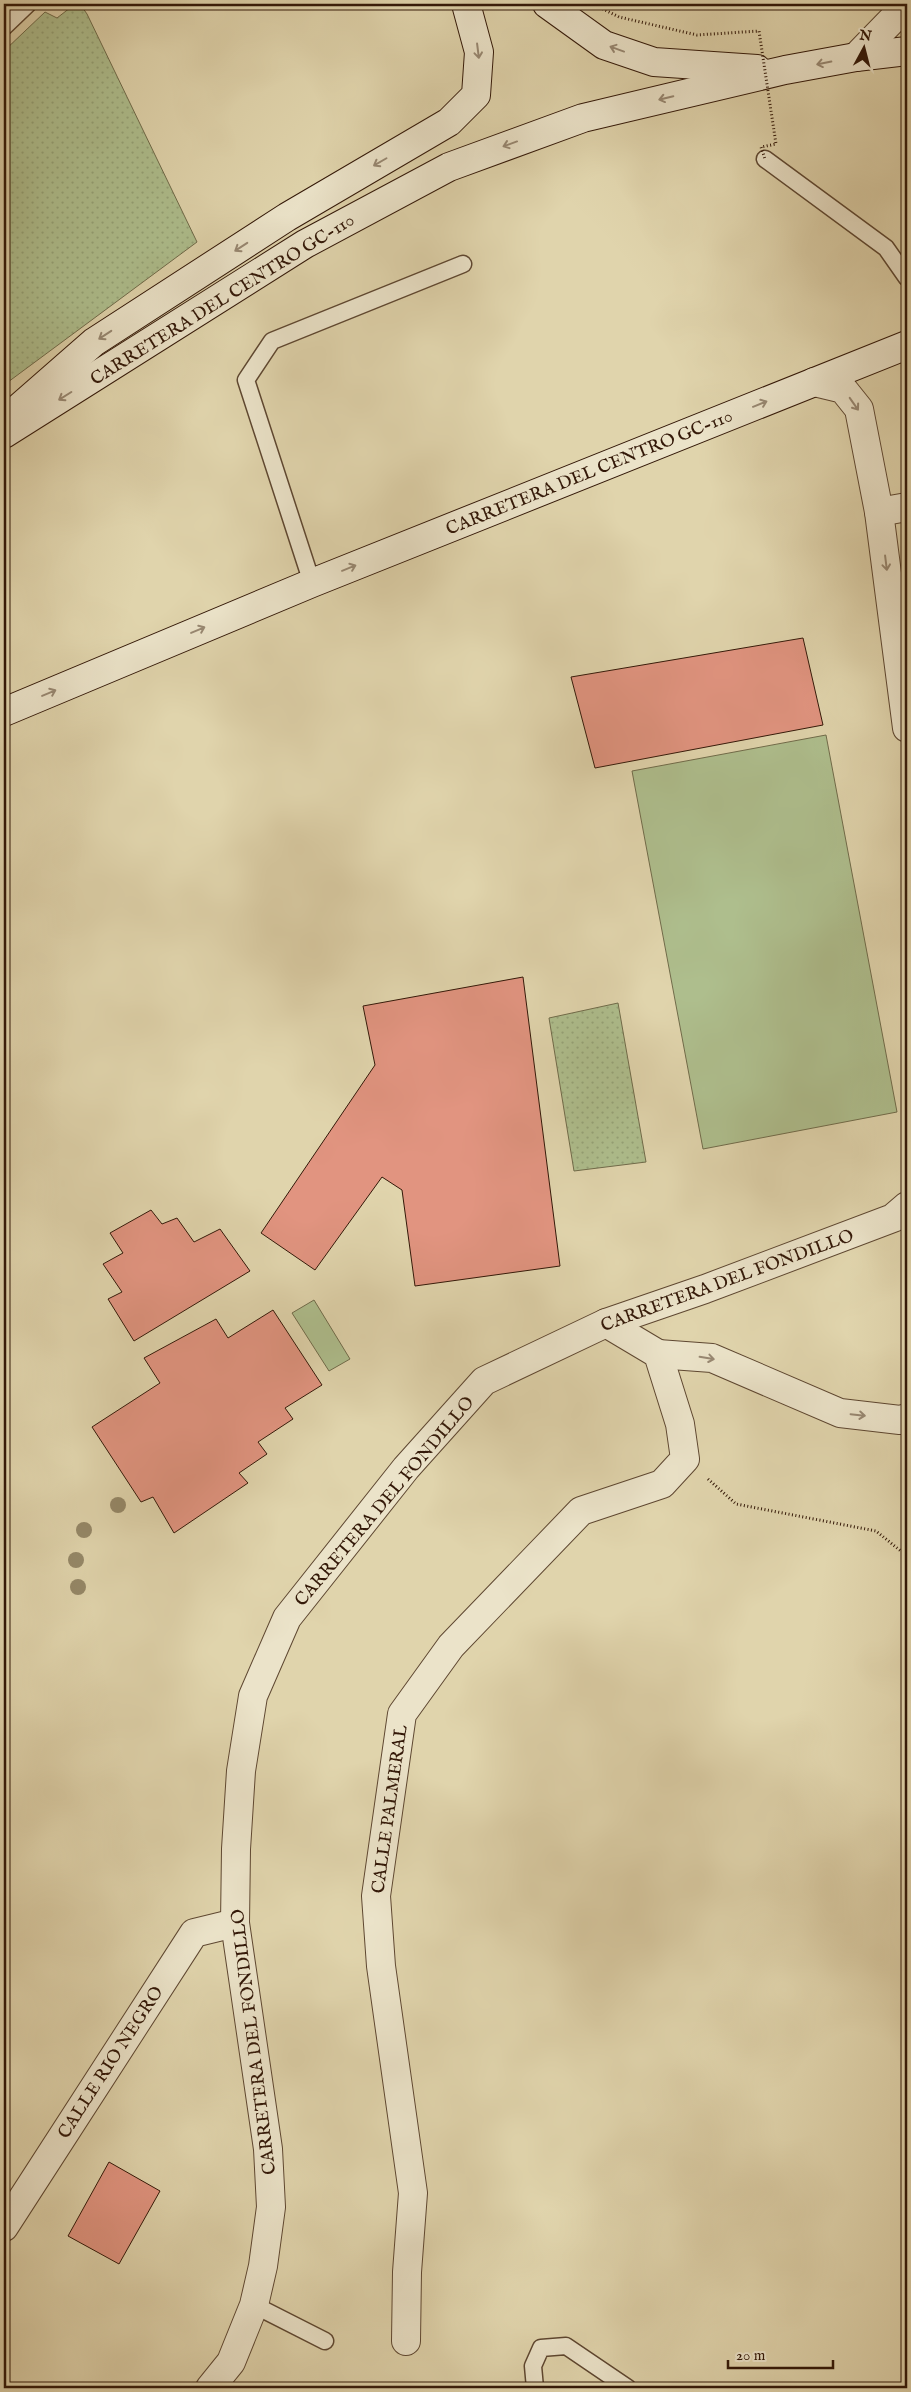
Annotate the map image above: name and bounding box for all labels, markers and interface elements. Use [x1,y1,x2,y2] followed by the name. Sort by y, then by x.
[838,22,888,72] north arrow
[857,26,873,46] text: N
[473,42,483,58] one-way arrow
[610,44,625,53] one-way arrow
[817,59,833,68] one-way arrow
[658,94,674,103] one-way arrow
[503,140,518,149] one-way arrow
[374,158,388,168] one-way arrow
[86,209,359,391] street label: CARRETERA DEL CENTRO GC-110
[235,242,249,252] one-way arrow
[98,330,112,340] one-way arrow
[59,391,73,401] one-way arrow
[849,397,859,411] one-way arrow
[752,399,767,408] one-way arrow
[443,405,736,542] street label: CARRETERA DEL CENTRO GC-110
[881,554,891,570] one-way arrow
[340,563,356,572] one-way arrow
[191,625,206,634] one-way arrow
[41,688,56,698] one-way arrow
[598,1225,857,1338] street label: CARRETERA DEL FONDILLO
[698,1354,714,1364] one-way arrow
[290,1392,480,1612] street label: CARRETERA DEL FONDILLO
[850,1410,866,1420] one-way arrow
[367,1723,414,1895] street label: CALLE PALMERAL
[227,1908,282,2176] street label: CARRETERA DEL FONDILLO
[53,1982,169,2143] street label: CALLE RIO NEGRO
[728,2337,834,2369] scale bar
[736,2346,766,2365] text: 20 m

